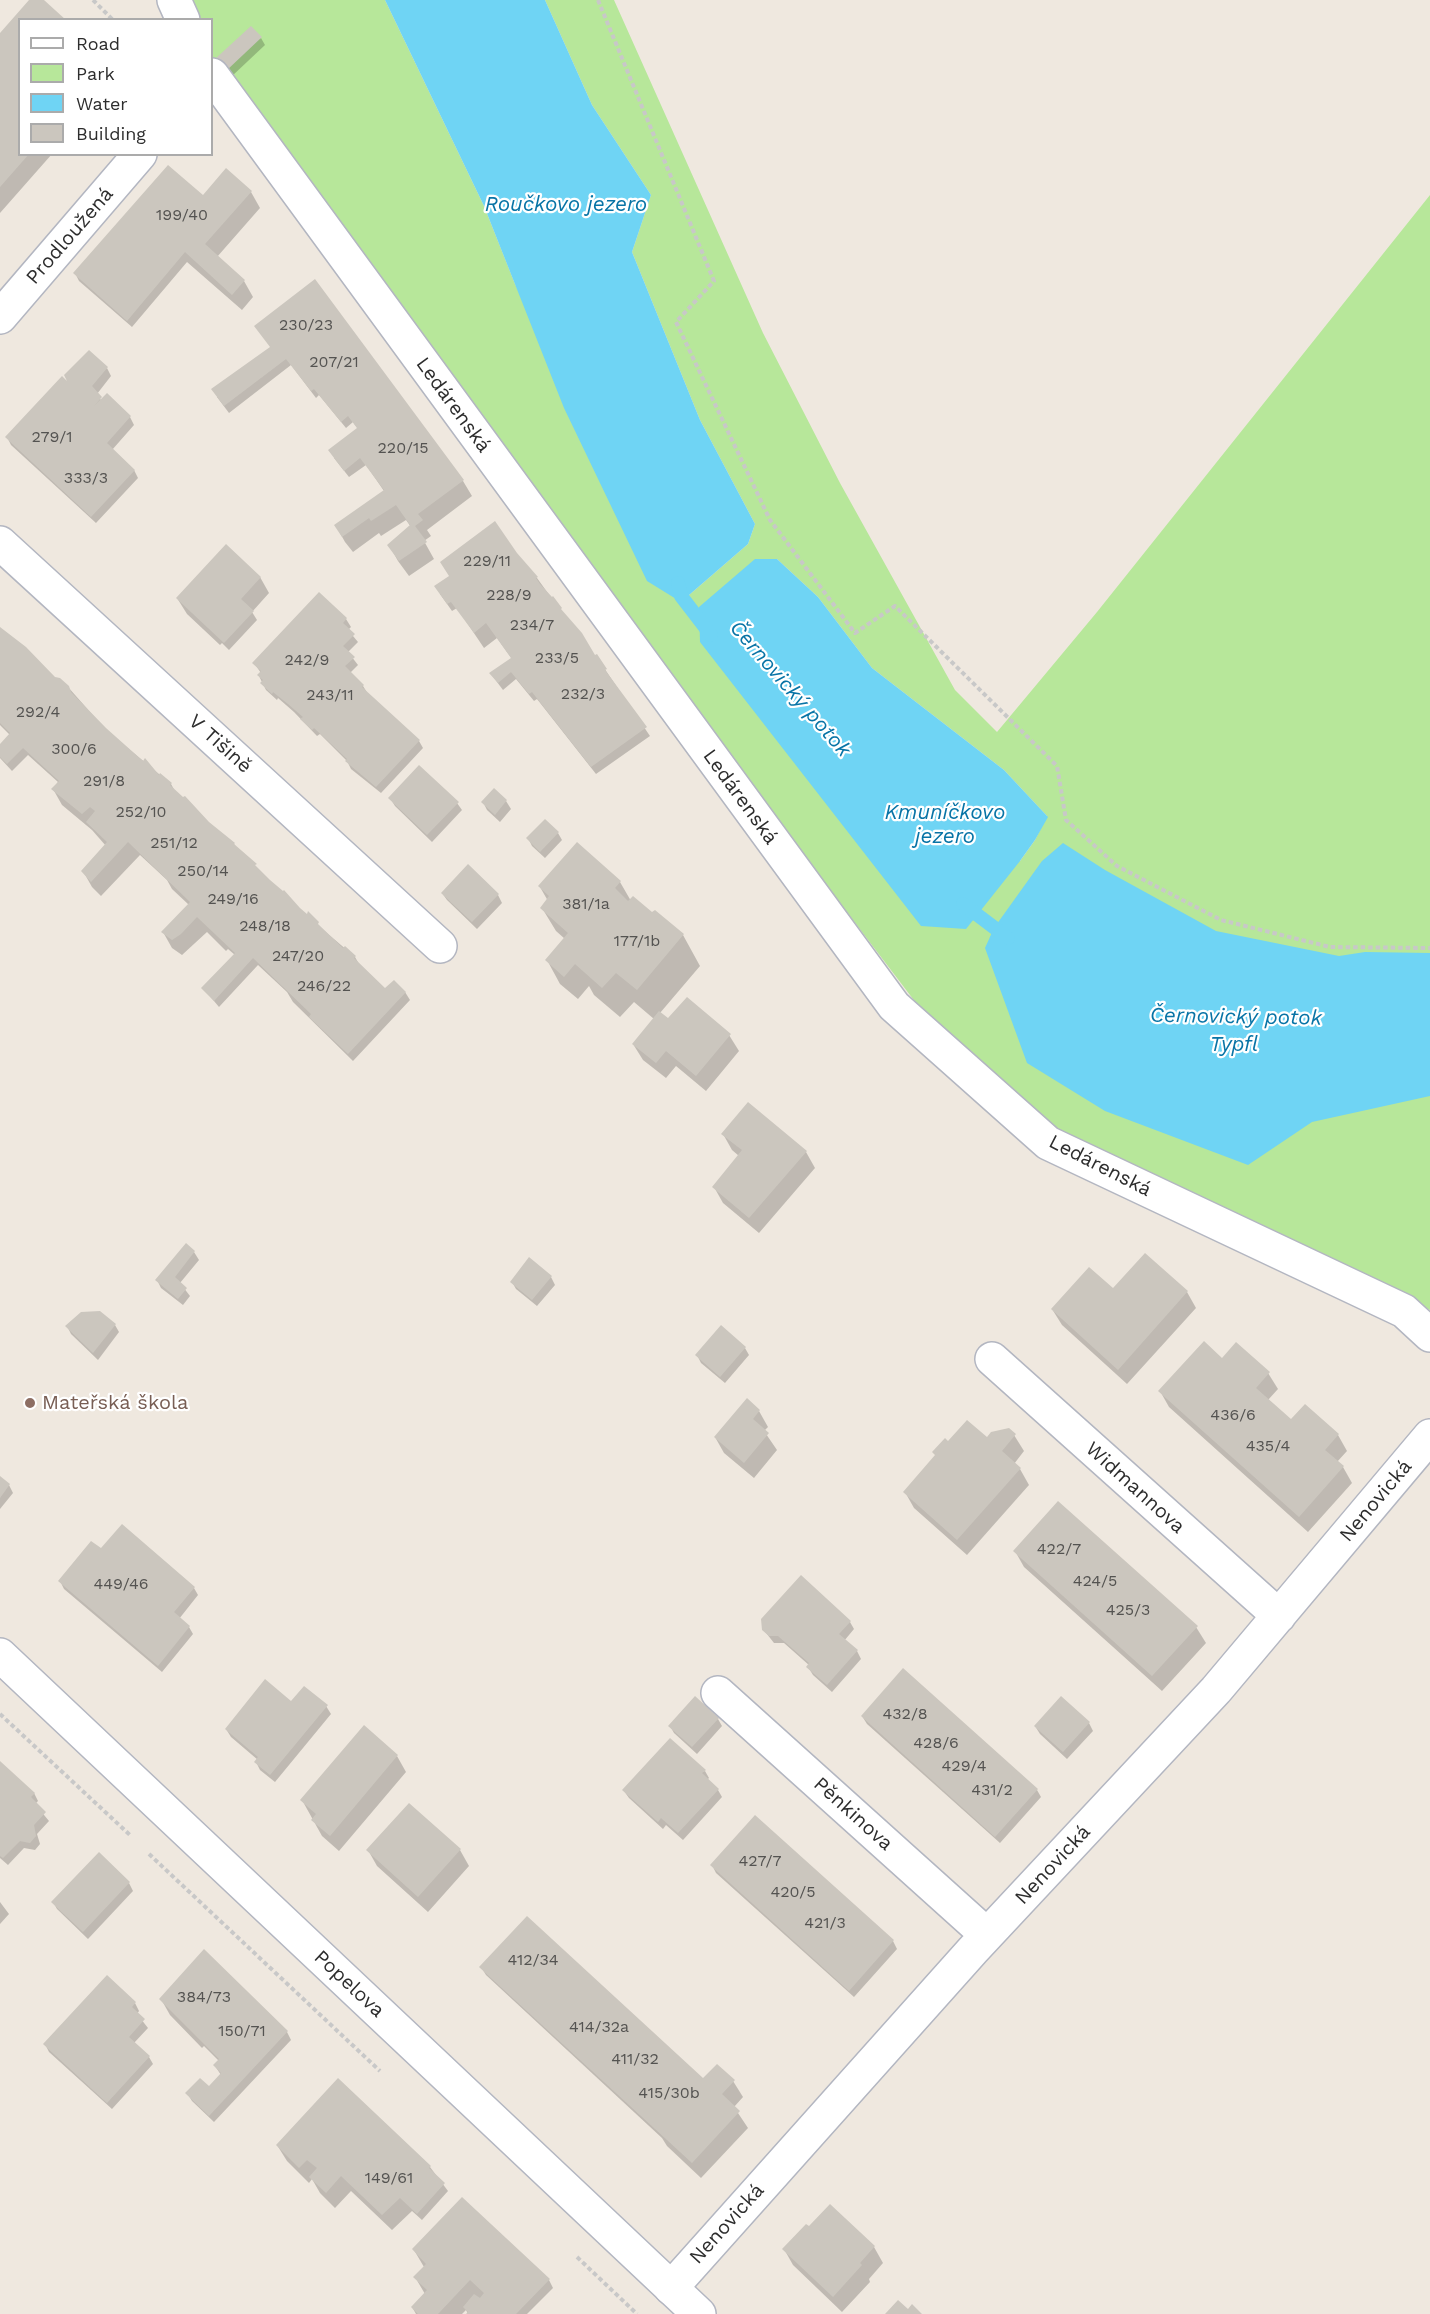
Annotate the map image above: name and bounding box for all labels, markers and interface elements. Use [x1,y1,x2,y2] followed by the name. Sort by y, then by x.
[18,18,213,156] legend
[76,33,120,54] text: Road
[76,63,115,84] text: Park
[76,93,128,114] text: Water
[76,123,146,144] text: Building
[21,183,119,289] street label: Prodloužená
[485,192,647,218] water label: Roučkovo jezero
[156,205,208,225] house number: 199/40
[279,315,333,335] house number: 230/23
[309,352,359,372] house number: 207/21
[410,353,496,457] street label: Ledárenská
[32,427,72,447] house number: 279/1
[378,438,428,458] house number: 220/15
[64,468,108,488] house number: 333/3
[463,551,511,571] house number: 229/11
[486,585,532,605] house number: 228/9
[510,615,554,635] house number: 234/7
[724,616,856,762] water label: Černovický potok
[535,648,579,668] house number: 233/5
[285,650,329,670] house number: 242/9
[561,684,605,704] house number: 232/3
[306,685,354,705] house number: 243/11
[16,702,60,722] house number: 292/4
[183,709,257,779] street label: V Tišině
[51,739,97,759] house number: 300/6
[697,745,783,849] street label: Ledárenská
[83,771,125,791] house number: 291/8
[884,800,1006,850] water label: Kmuníčkovo jezero
[115,802,167,822] house number: 252/10
[150,833,198,853] house number: 251/12
[177,861,229,881] house number: 250/14
[207,889,259,909] house number: 249/16
[562,894,610,914] house number: 381/1a
[239,916,291,936] house number: 248/18
[614,931,660,951] house number: 177/1b
[272,946,324,966] house number: 247/20
[297,976,351,996] house number: 246/22
[1150,1003,1322,1031] water label: Černovický potok
[1210,1032,1258,1058] water label: Typfl
[1045,1130,1155,1202] street label: Ledárenská
[42,1391,188,1415] place label: Mateřská škola
[23,1396,37,1410] marker: Mateřská škola
[1210,1405,1256,1425] house number: 436/6
[1246,1436,1290,1456] house number: 435/4
[1080,1437,1190,1539] street label: Widmannova
[1335,1455,1417,1547] street label: Nenovická
[1037,1539,1081,1559] house number: 422/7
[1073,1571,1117,1591] house number: 424/5
[93,1574,149,1594] house number: 449/46
[1106,1600,1150,1620] house number: 425/3
[882,1704,928,1724] house number: 432/8
[913,1733,959,1753] house number: 428/6
[942,1756,986,1776] house number: 429/4
[808,1772,898,1856] street label: Pěnkinova
[971,1780,1013,1800] house number: 431/2
[1010,1820,1096,1910] street label: Nenovická
[739,1851,781,1871] house number: 427/7
[770,1882,816,1902] house number: 420/5
[804,1913,846,1933] house number: 421/3
[309,1945,389,2023] street label: Popelova
[507,1950,559,1970] house number: 412/34
[177,1987,231,2007] house number: 384/73
[569,2017,629,2037] house number: 414/32a
[218,2021,266,2041] house number: 150/71
[611,2049,659,2069] house number: 411/32
[638,2083,700,2103] house number: 415/30b
[365,2168,413,2188] house number: 149/61
[685,2179,769,2269] street label: Nenovická

